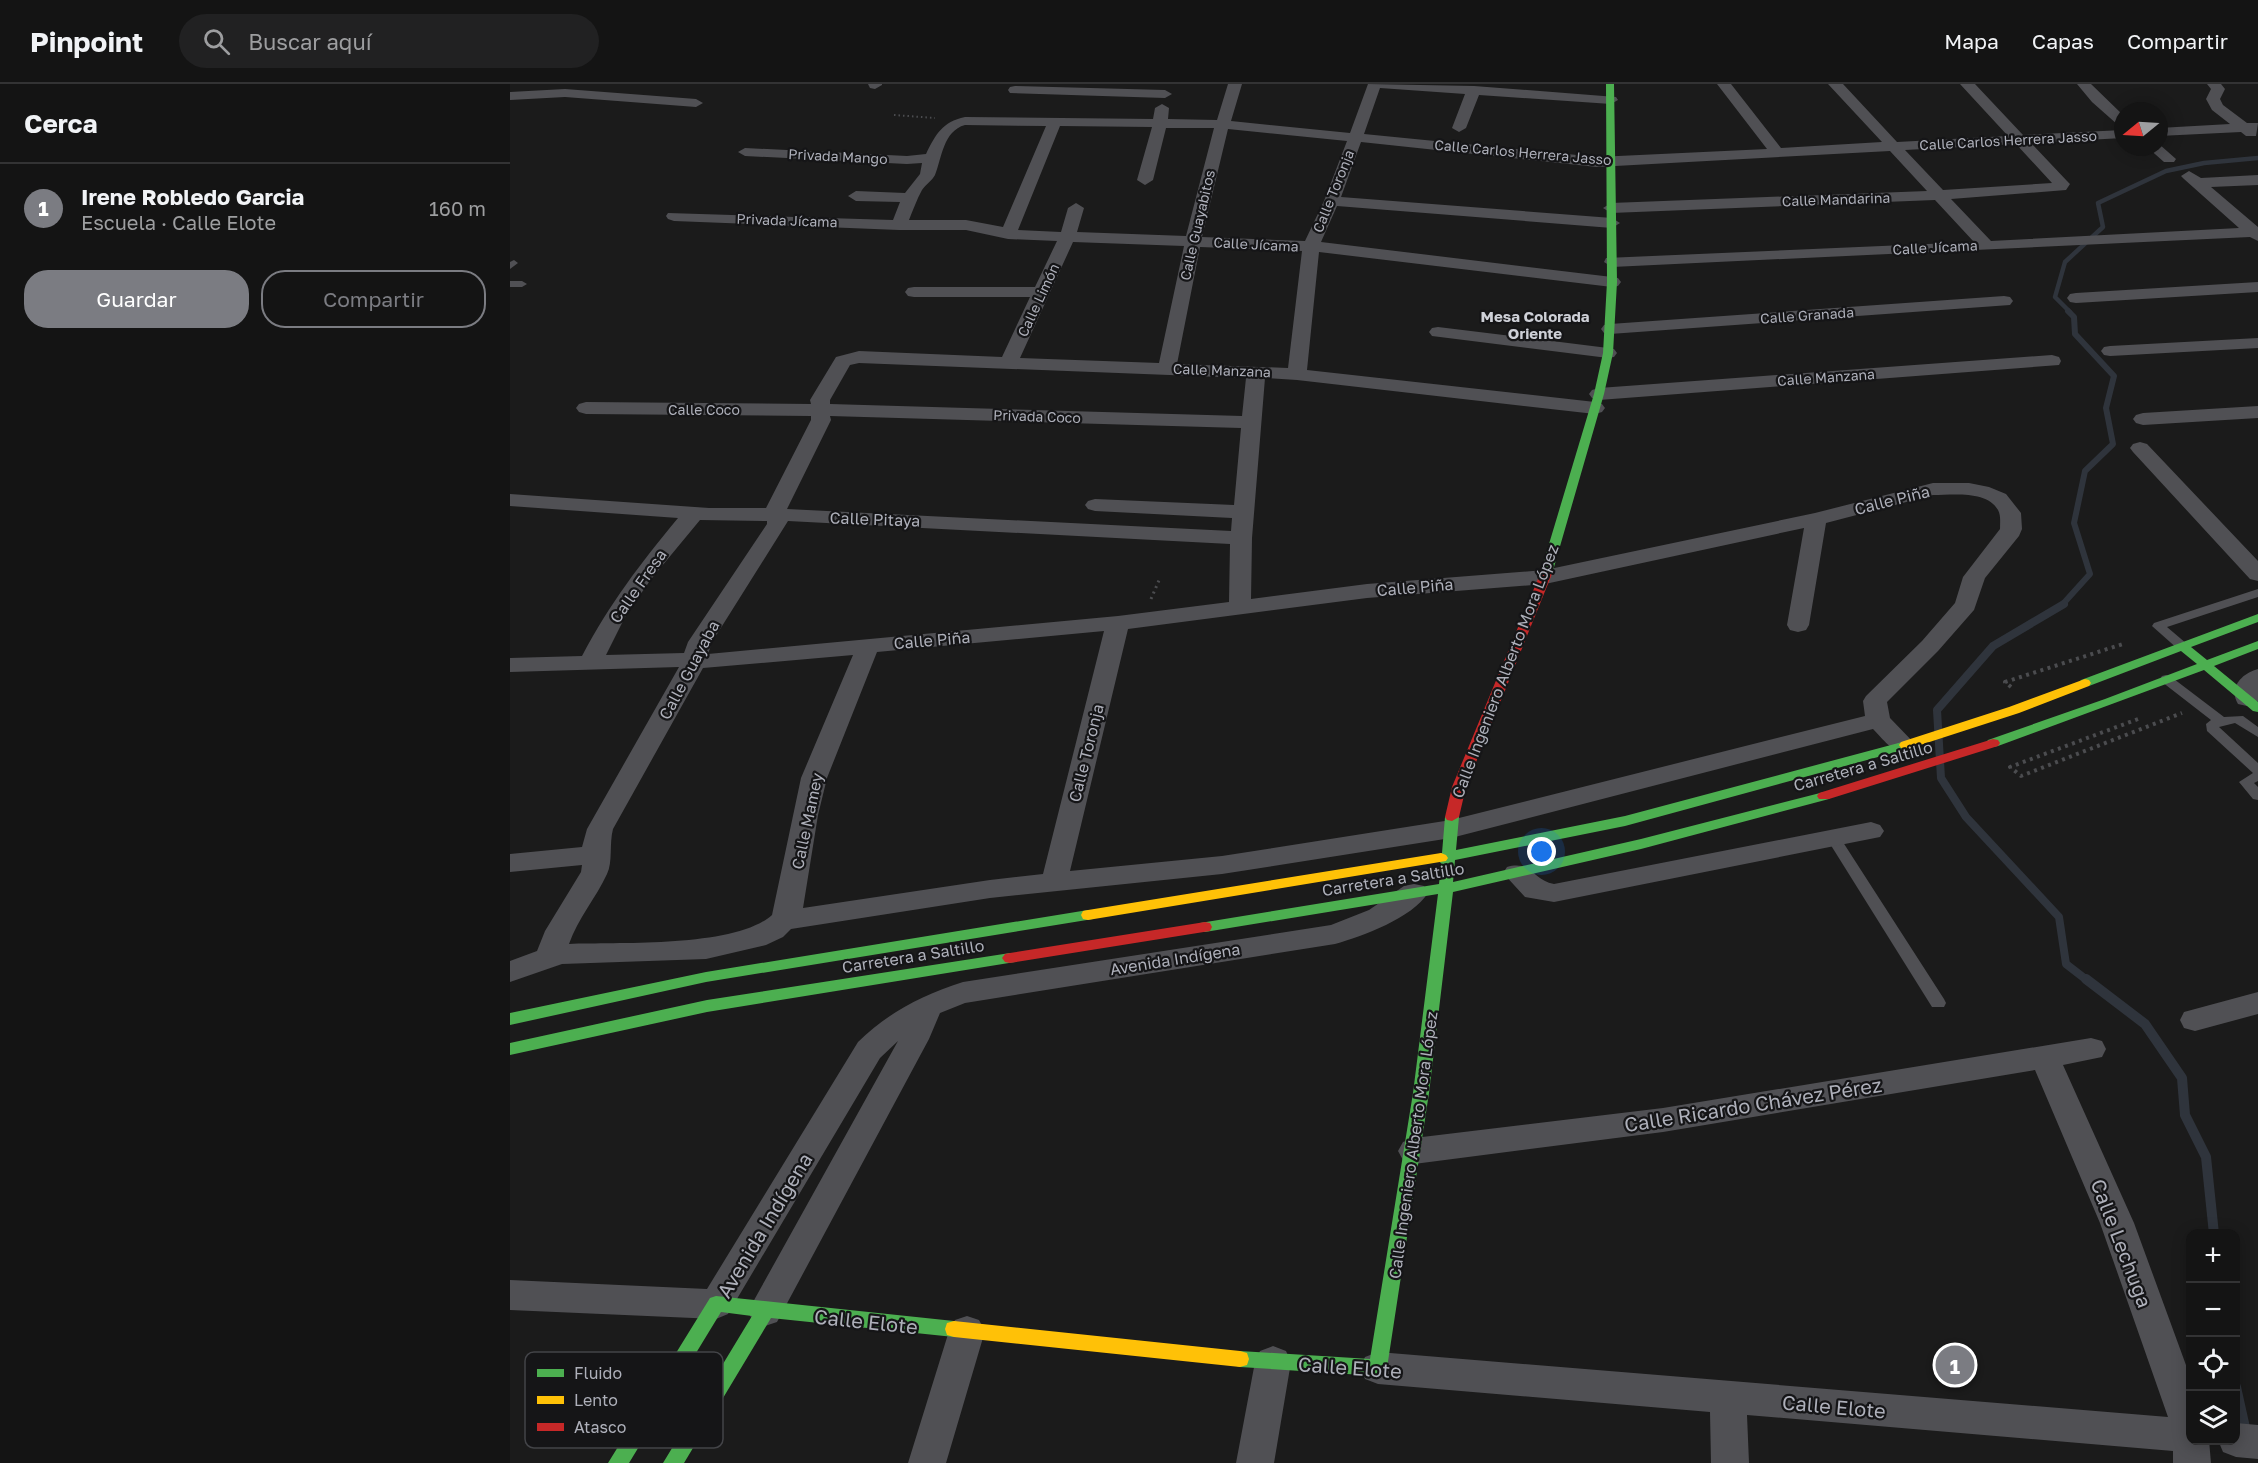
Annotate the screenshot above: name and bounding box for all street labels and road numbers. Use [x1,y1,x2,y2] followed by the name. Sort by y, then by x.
[1919,127,2097,153] street label: Calle Carlos Herrera Jasso
[1434,136,1612,168] street label: Calle Carlos Herrera Jasso
[788,145,888,167] street label: Privada Mango
[1309,147,1357,235] street label: Calle Toronja
[1176,168,1218,282] street label: Calle Guayabitos
[1781,189,1891,209] street label: Calle Mandarina
[736,210,838,230] street label: Privada Jícama
[1213,233,1299,255] street label: Calle Jícama
[1892,236,1978,258] street label: Calle Jícama
[1014,261,1062,339] street label: Calle Limón
[1760,303,1854,327] street label: Calle Granada
[1173,360,1271,380] street label: Calle Manzana
[1777,365,1875,389] street label: Calle Manzana
[668,401,740,418] street label: Calle Coco
[993,406,1081,426] street label: Privada Coco
[1852,481,1932,519] street label: Calle Piña
[829,507,921,531] street label: Calle Pitaya
[1447,541,1563,801] street label: Calle Ingeniero Alberto Mora López
[605,545,671,627] street label: Calle Fresa
[1376,574,1454,600] street label: Calle Piña
[654,617,724,723] street label: Calle Guayaba
[893,627,971,653] street label: Calle Piña
[1064,702,1108,804] street label: Calle Toronja
[1791,737,1935,795] street label: Carretera a Saltillo
[787,771,827,871] street label: Calle Mamey
[1320,858,1466,900] street label: Carretera a Saltillo
[840,935,986,977] street label: Carretera a Saltillo
[1108,939,1242,979] street label: Avenida Indígena
[1384,1010,1442,1280] street label: Calle Ingeniero Alberto Mora López
[1622,1072,1884,1136] street label: Calle Ricardo Chávez Pérez
[711,1148,817,1302] street label: Avenida Indígena
[2086,1175,2158,1311] street label: Calle Lechuga
[813,1304,919,1338] street label: Calle Elote
[1297,1351,1403,1383] street label: Calle Elote
[1781,1390,1887,1422] street label: Calle Elote

